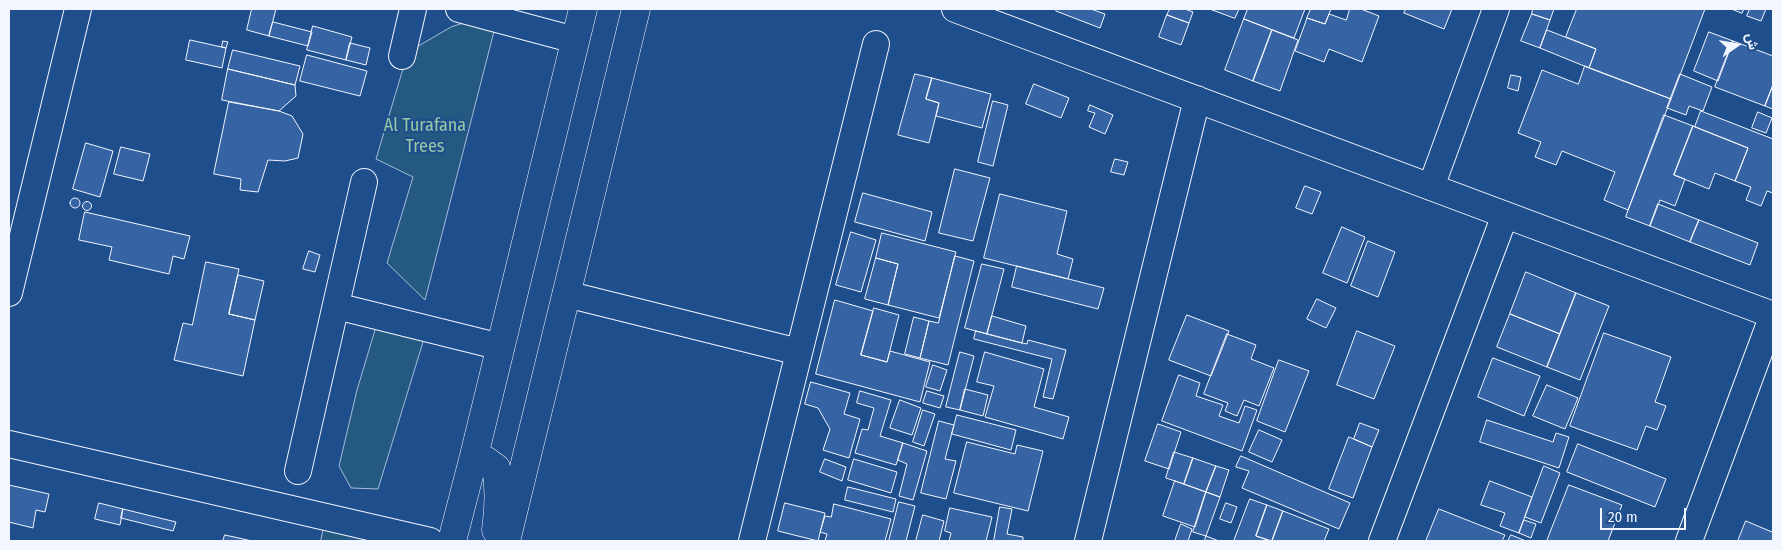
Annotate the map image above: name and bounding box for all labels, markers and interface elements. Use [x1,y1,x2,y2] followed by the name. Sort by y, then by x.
[1712,20,1762,70] north arrow
[1742,31,1762,52] text: ش
[384,115,466,158] park label: Al Turafana Trees
[1602,498,1688,530] scale bar
[1608,508,1638,526] text: 20 m

